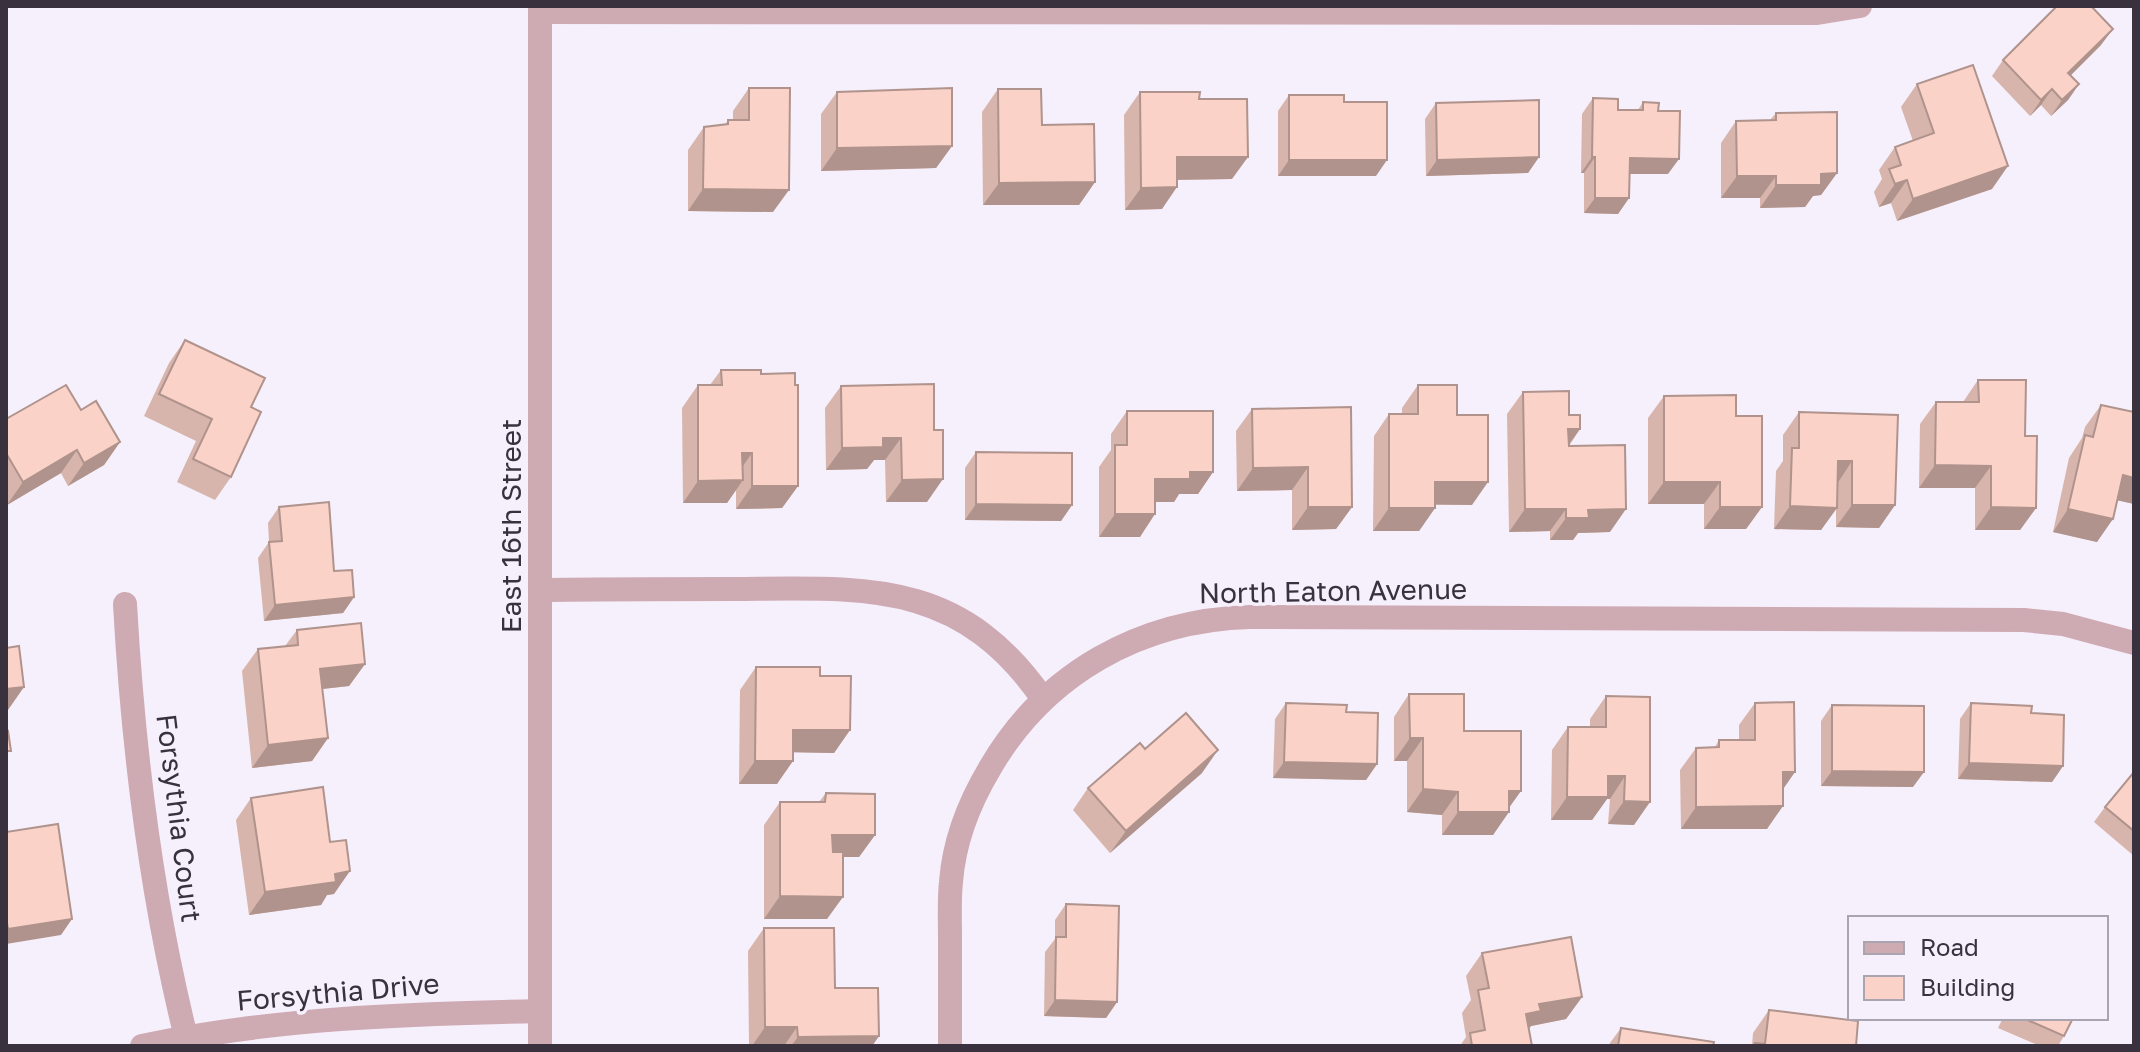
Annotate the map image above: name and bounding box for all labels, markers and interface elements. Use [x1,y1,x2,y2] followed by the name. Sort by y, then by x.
[494,419,527,633] street label: East 16th Street
[1199,572,1467,609] street label: North Eaton Avenue
[150,712,209,924] street label: Forsythia Court
[1848,916,2108,1020] legend
[1920,932,1979,961] text: Road
[235,966,441,1017] street label: Forsythia Drive
[1920,972,2015,1001] text: Building

